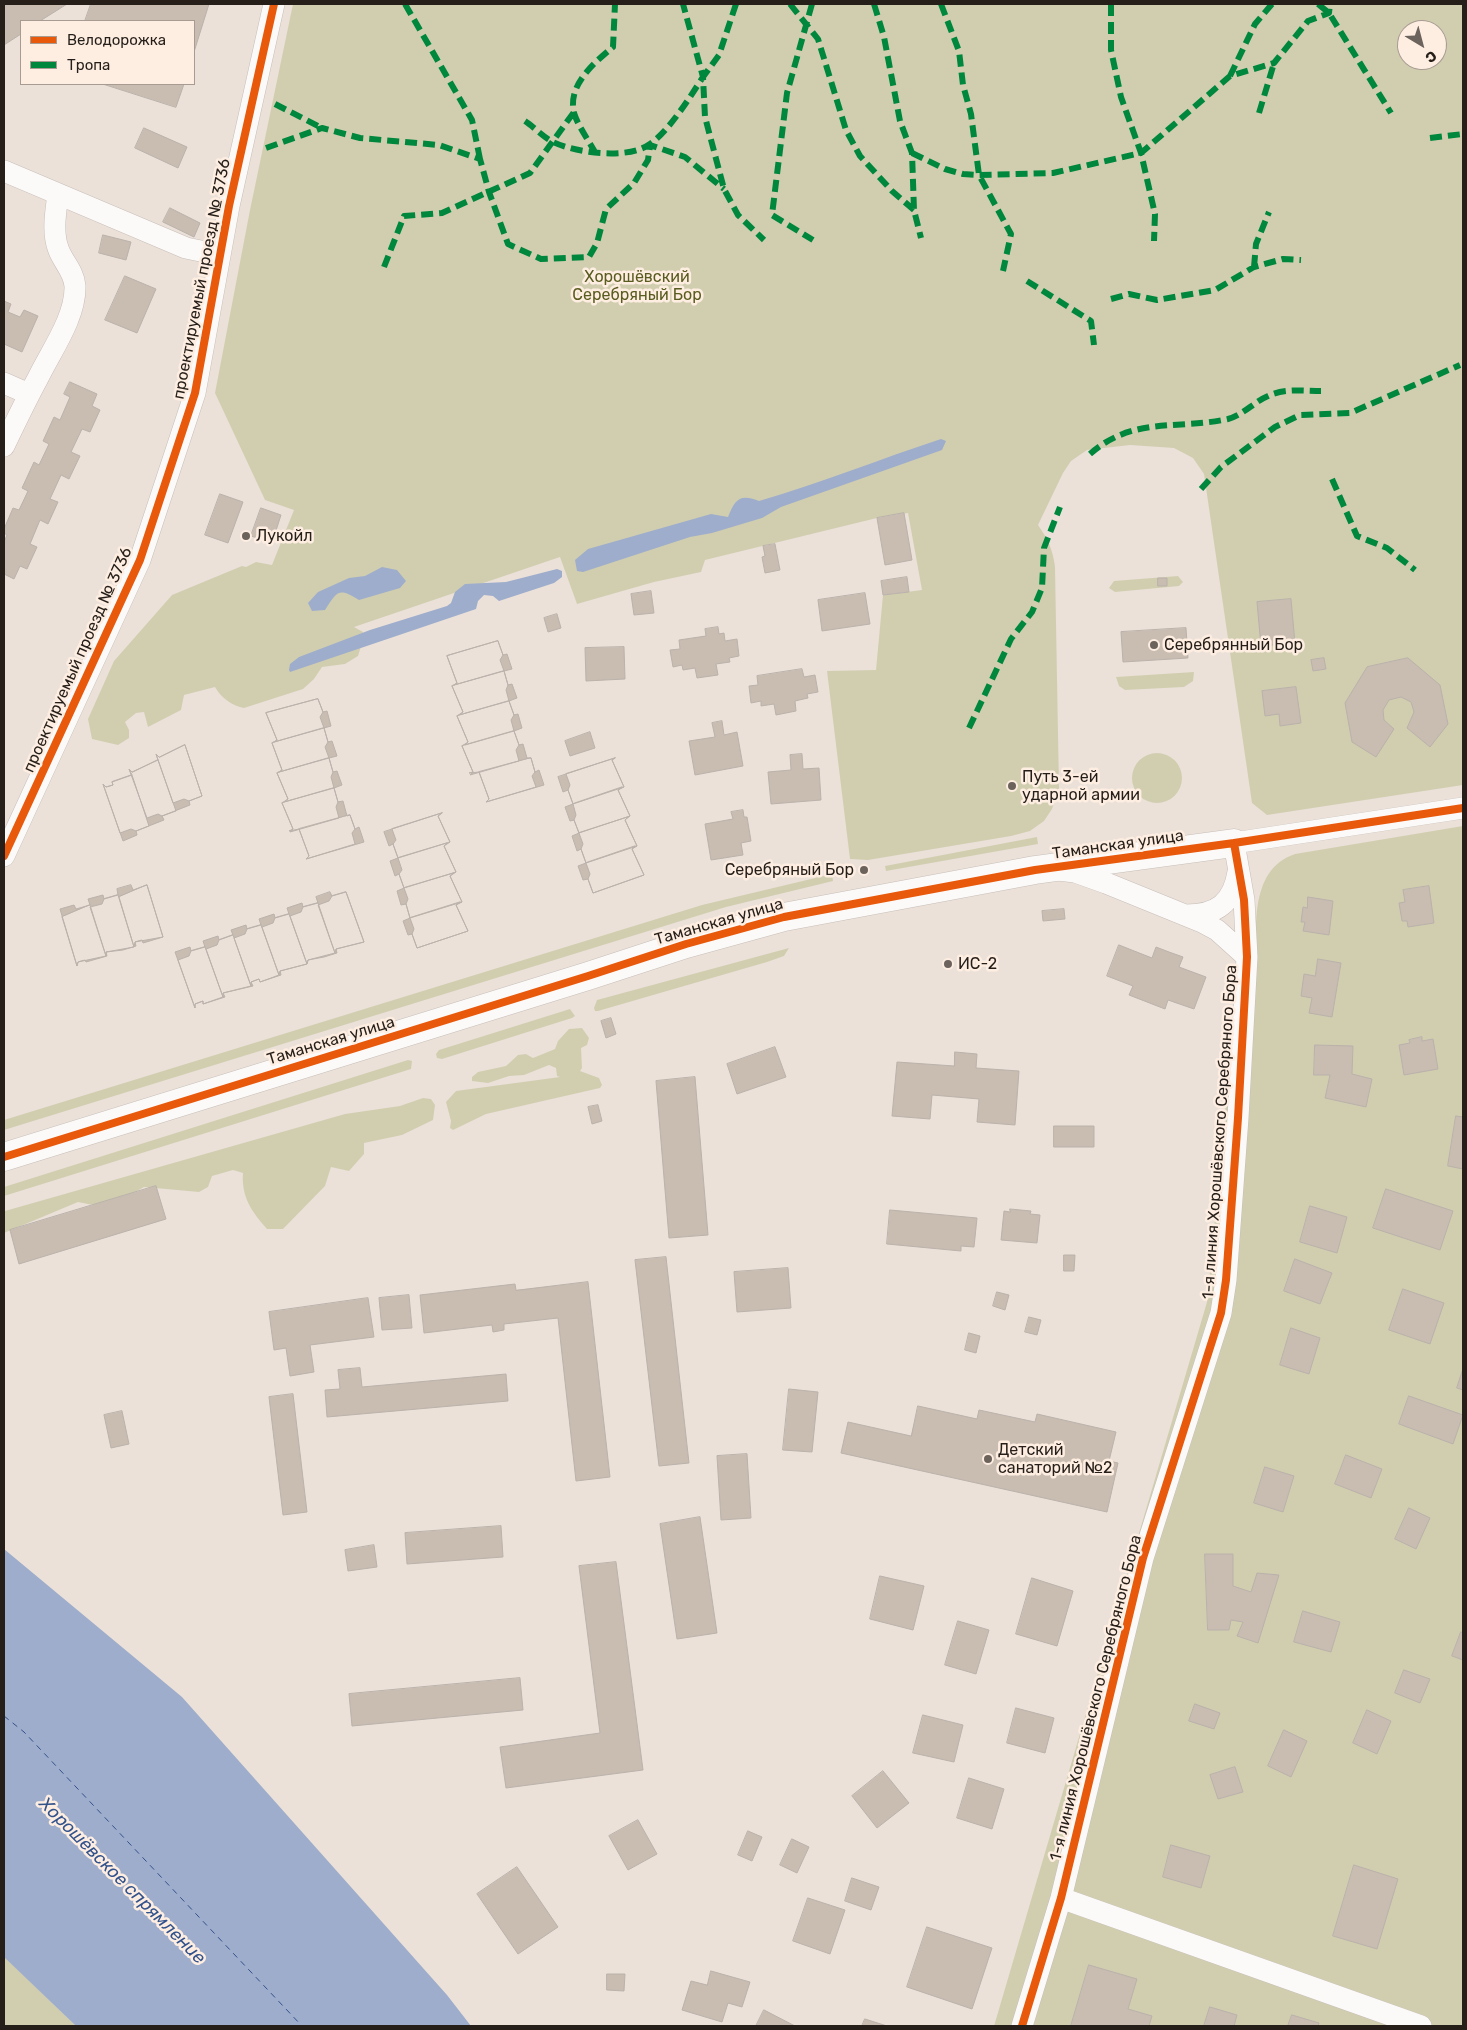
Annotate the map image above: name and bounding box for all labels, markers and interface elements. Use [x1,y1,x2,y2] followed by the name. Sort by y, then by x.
[20,20,195,85] legend
[1397,20,1447,70] north arrow
[67,31,166,49] text: Велодорожка
[1422,47,1440,66] text: С
[67,56,110,74] text: Тропа
[169,157,235,401] street label: проектируемый проезд № 3736
[572,267,702,305] park label: Хорошёвский Серебряный Бор
[256,526,312,546] place label: Лукойл
[240,530,252,542] marker: Лукойл
[19,544,137,776] street label: проектируемый проезд № 3736
[1164,635,1303,655] place label: Серебрянный Бор
[1148,639,1160,651] marker: Серебрянный Бор
[1022,767,1140,805] place label: Путь 3-ей ударной армии
[1006,780,1018,792] marker: Путь 3-ей ударной армии
[1051,826,1185,864] street label: Таманская улица
[725,860,854,880] place label: Серебряный Бор
[858,864,870,876] marker: Серебряный Бор
[653,895,785,949] street label: Таманская улица
[958,954,997,974] place label: ИС-2
[942,958,954,970] marker: ИС-2
[1199,964,1241,1300] street label: 1-я линия Хорошёвского Серебряного Бора
[265,1012,397,1070] street label: Таманская улица
[998,1440,1112,1478] place label: Детский санаторий №2
[982,1453,994,1465] marker: Детский санаторий №2
[1046,1533,1146,1863] street label: 1-я линия Хорошёвского Серебряного Бора
[34,1793,210,1969] water label: Хорошёвское спрямление

